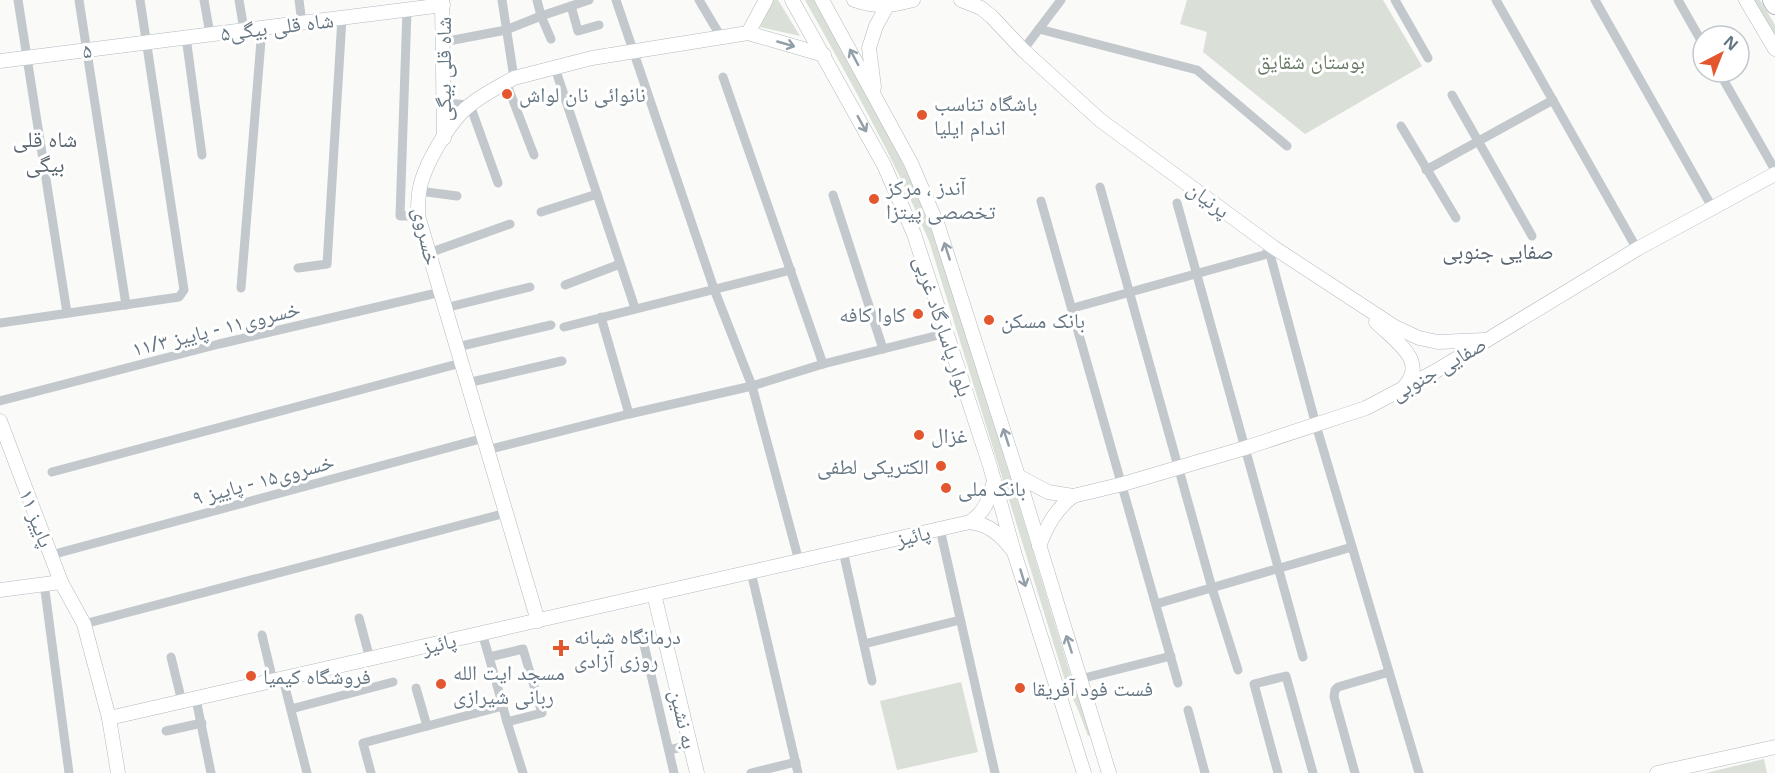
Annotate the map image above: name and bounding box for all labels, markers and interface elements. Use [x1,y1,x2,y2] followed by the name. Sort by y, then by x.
[219,5,335,47] street label: شاه قلی بیگی۵
[429,17,457,121] street label: شاه قلی بیگی
[1691,24,1751,84] north arrow
[1719,30,1743,55] text: N
[81,36,93,64] street label: ۵
[776,39,795,50] one-way arrow
[1257,47,1365,75] park label: بوستان شقایق
[848,48,859,66] one-way arrow
[519,80,646,108] place label: نانوائی نان لواش
[500,87,514,101] marker: نانوائی نان لواش
[934,89,1038,142] place label: باشگاه تناسب اندام ایلیا
[915,108,929,122] marker: باشگاه تناسب اندام ایلیا
[856,115,868,132] one-way arrow
[13,123,77,178] district label: شاه قلی بیگی
[885,173,996,225] place label: آندز ، مرکز تخصصی پیتزا
[1182,174,1236,224] street label: پرنیان
[867,192,881,206] marker: آندز ، مرکز تخصصی پیتزا
[407,204,447,268] street label: خسروى
[1442,235,1554,265] district label: صفایی جنوبی
[940,242,951,261] one-way arrow
[908,252,980,400] street label: بلوار پاسارگاد غربی
[129,294,303,362] street label: خسروى۱۱ - پاییز ۱۱/۳
[839,300,906,328] place label: کاوا کافه
[1001,306,1085,334] place label: بانک مسکن
[911,307,925,321] marker: کاوا کافه
[982,313,996,327] marker: بانک مسکن
[1385,329,1491,407] street label: صفایی جنوبی
[931,421,968,449] place label: غزال
[912,428,926,442] marker: غزال
[1000,428,1011,447] one-way arrow
[189,447,337,511] street label: خسروى۱۵ - پاییز ۹
[817,452,929,480] place label: الکتریکی لطفی
[934,459,948,473] marker: الکتریکی لطفی
[958,474,1026,502] place label: بانک ملی
[939,481,953,495] marker: بانک ملی
[13,485,61,551] street label: پاییز ۱۱
[892,517,933,553] street label: پائیز
[1018,568,1029,587] one-way arrow
[574,622,681,674] place label: درمانگاه شبانه روزی آزادی
[418,625,459,661] street label: پائیز
[1063,635,1074,654] one-way arrow
[552,639,570,657] marker: درمانگاه شبانه روزی آزادی
[453,658,565,710] place label: مسجد ایت الله ربانی شیرازی
[263,662,371,690] place label: فروشگاه کیمیا
[244,669,258,683] marker: فروشگاه کیمیا
[1032,674,1153,702] place label: فست فود آفریقا
[434,677,448,691] marker: مسجد ایت الله ربانی شیرازی
[1013,681,1027,695] marker: فست فود آفریقا
[664,686,704,752] street label: به نشین

